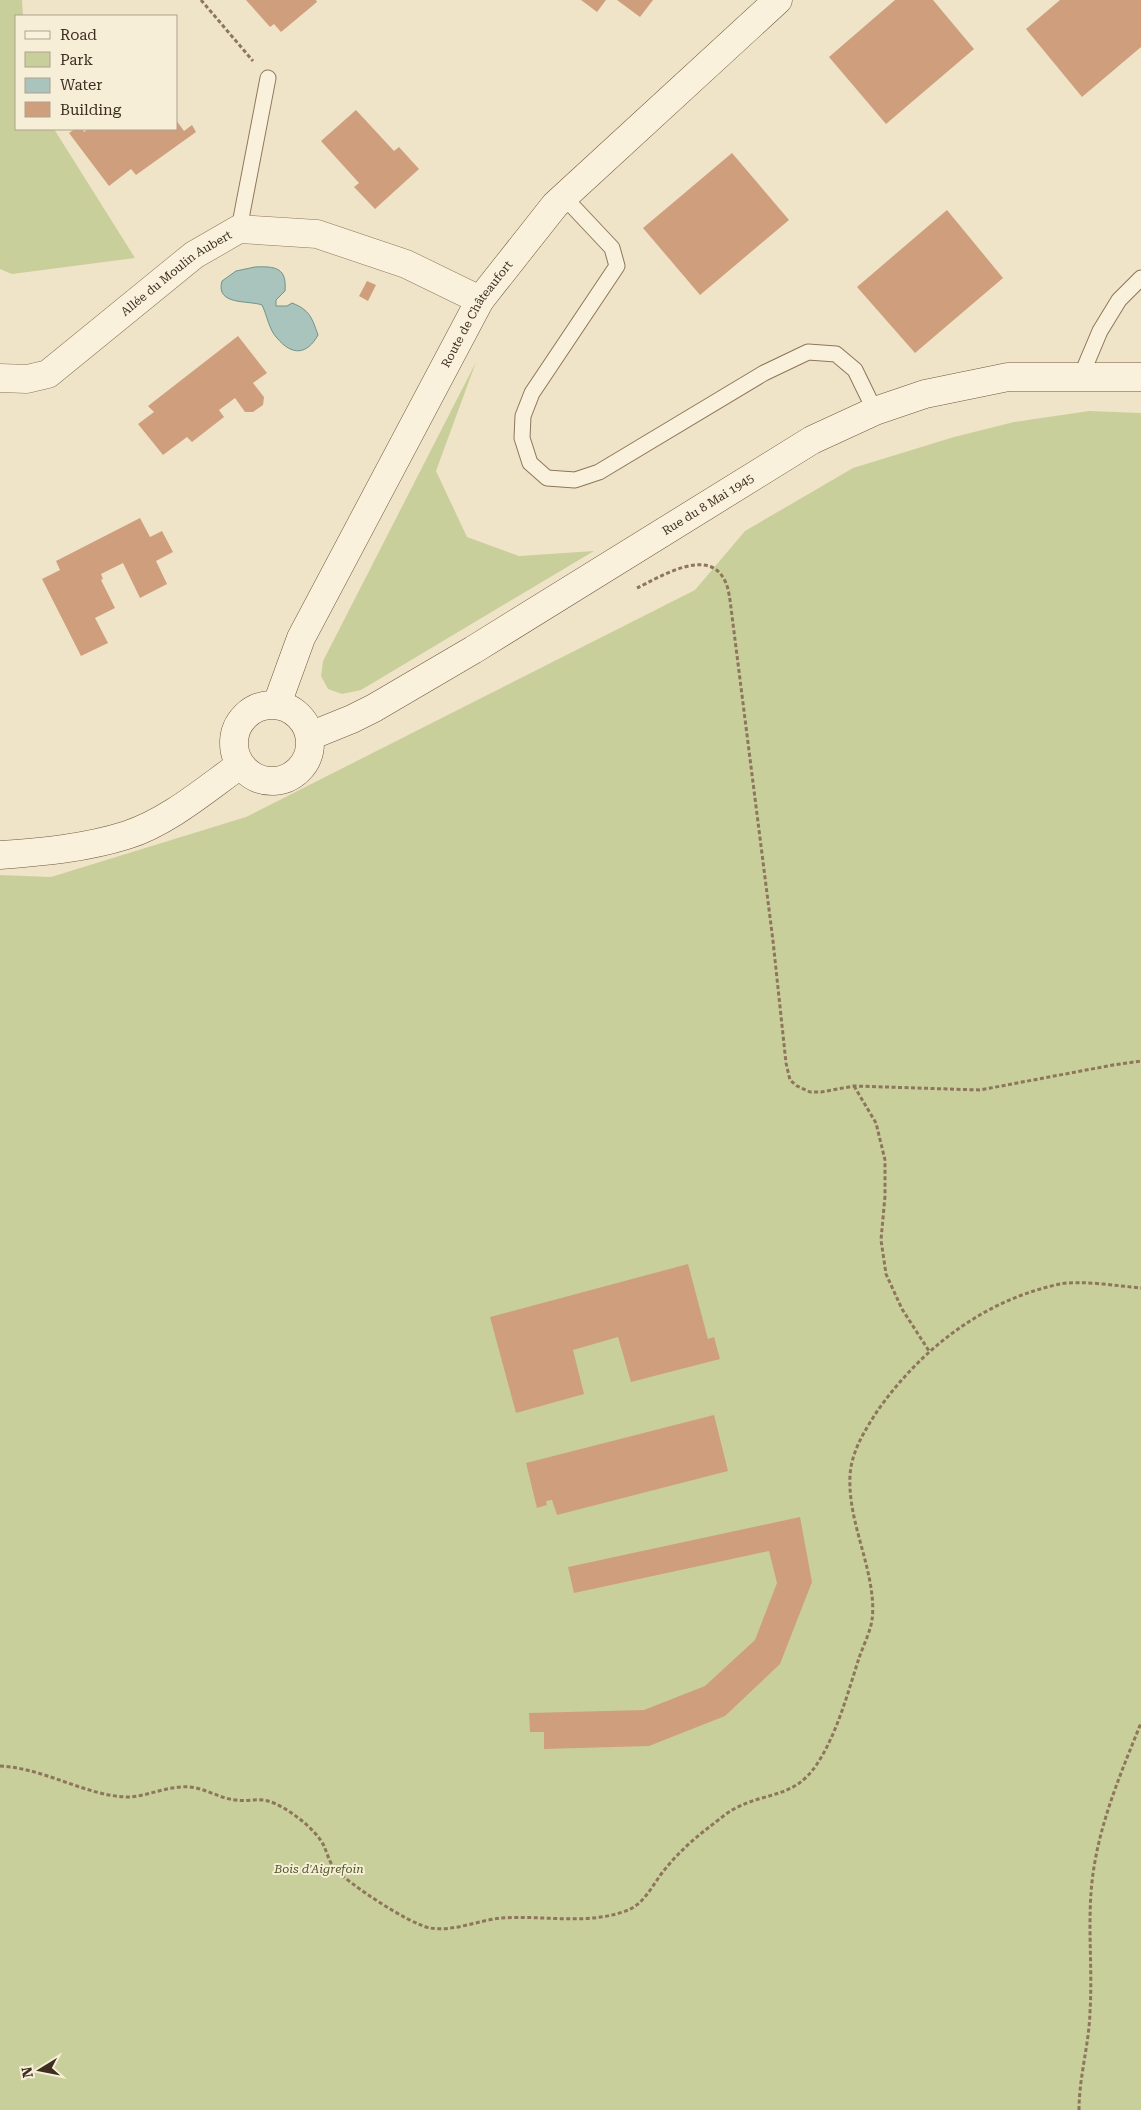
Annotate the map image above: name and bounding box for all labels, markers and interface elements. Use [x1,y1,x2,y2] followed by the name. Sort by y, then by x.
[15,15,178,130] legend
[60,26,97,44] text: Road
[60,51,94,69] text: Park
[60,76,102,94] text: Water
[60,101,122,119] text: Building
[118,227,235,319] street label: Allée du Moulin Aubert
[438,257,516,370] street label: Route de Châteaufort
[660,471,756,538] street label: Rue du 8 Mai 1945
[273,1862,364,1876] park label: Bois d'Aigrefoin
[15,2045,65,2095] north arrow
[18,2065,36,2079] text: N

